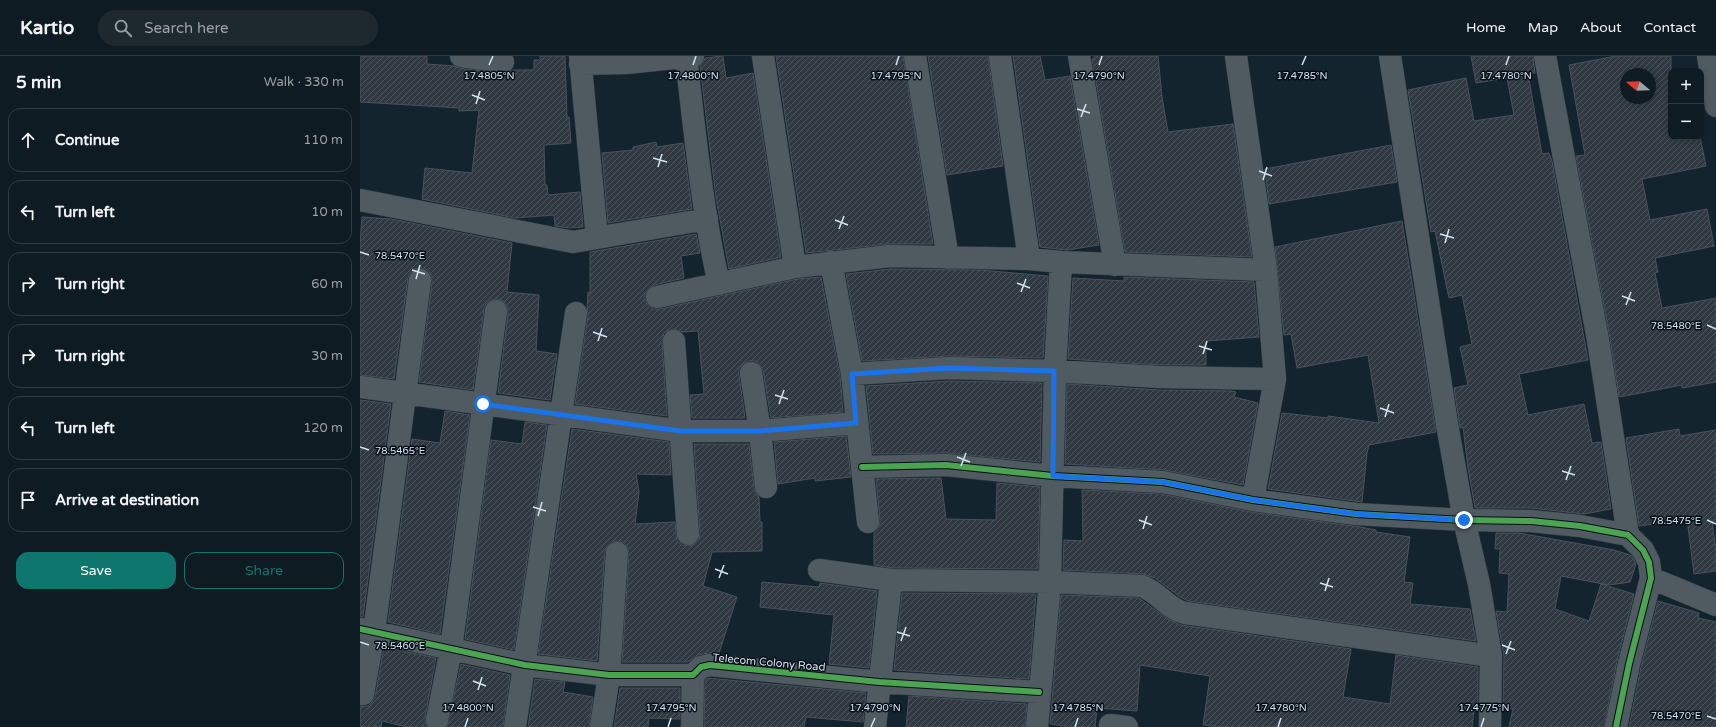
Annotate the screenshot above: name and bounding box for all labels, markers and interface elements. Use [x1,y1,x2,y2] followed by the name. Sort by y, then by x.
[98,10,378,46] search box
[20,17,74,39] text: Kartio
[112,17,134,39] icon: search
[144,19,229,37] text: Search here
[1466,19,1506,36] text: Home
[1528,19,1558,36] text: Map
[1580,19,1622,36] text: About
[1644,19,1696,36] text: Contact
[1620,68,1656,104] north arrow
[1668,68,1704,140] map controls
[1668,68,1704,104] button: +
[463,70,515,82] text: 17.4805°N
[667,70,719,82] text: 17.4800°N
[870,70,922,82] text: 17.4795°N
[1073,70,1125,82] text: 17.4790°N
[1276,70,1328,82] text: 17.4785°N
[1480,70,1532,82] text: 17.4780°N
[16,72,61,93] text: 5 min
[264,74,344,90] text: Walk · 330 m
[1668,104,1704,140] button: −
[17,129,39,151] icon: ahead
[55,131,119,149] text: Continue
[303,132,343,148] text: 110 m
[17,201,39,223] icon: left
[55,203,115,221] text: Turn left
[311,204,343,220] text: 10 m
[375,250,425,262] text: 78.5470°E
[17,273,39,295] icon: right
[55,275,125,293] text: Turn right
[311,276,343,292] text: 60 m
[1651,320,1701,332] text: 78.5480°E
[17,345,39,367] icon: right
[55,347,125,365] text: Turn right
[311,348,343,364] text: 30 m
[474,395,492,413] route start
[17,417,39,439] icon: left
[55,419,115,437] text: Turn left
[303,420,343,436] text: 120 m
[375,445,425,457] text: 78.5465°E
[17,489,39,511] icon: arrive
[55,491,199,509] text: Arrive at destination
[1455,511,1473,529] route end
[1651,515,1701,527] text: 78.5475°E
[16,552,176,589] button: Save
[184,552,344,589] button: Share
[375,640,425,652] text: 78.5460°E
[712,651,826,674] street label: Telecom Colony Road
[442,702,494,714] text: 17.4800°N
[645,702,697,714] text: 17.4795°N
[849,702,901,714] text: 17.4790°N
[1052,702,1104,714] text: 17.4785°N
[1255,702,1307,714] text: 17.4780°N
[1458,702,1510,714] text: 17.4775°N
[1651,710,1701,722] text: 78.5470°E

